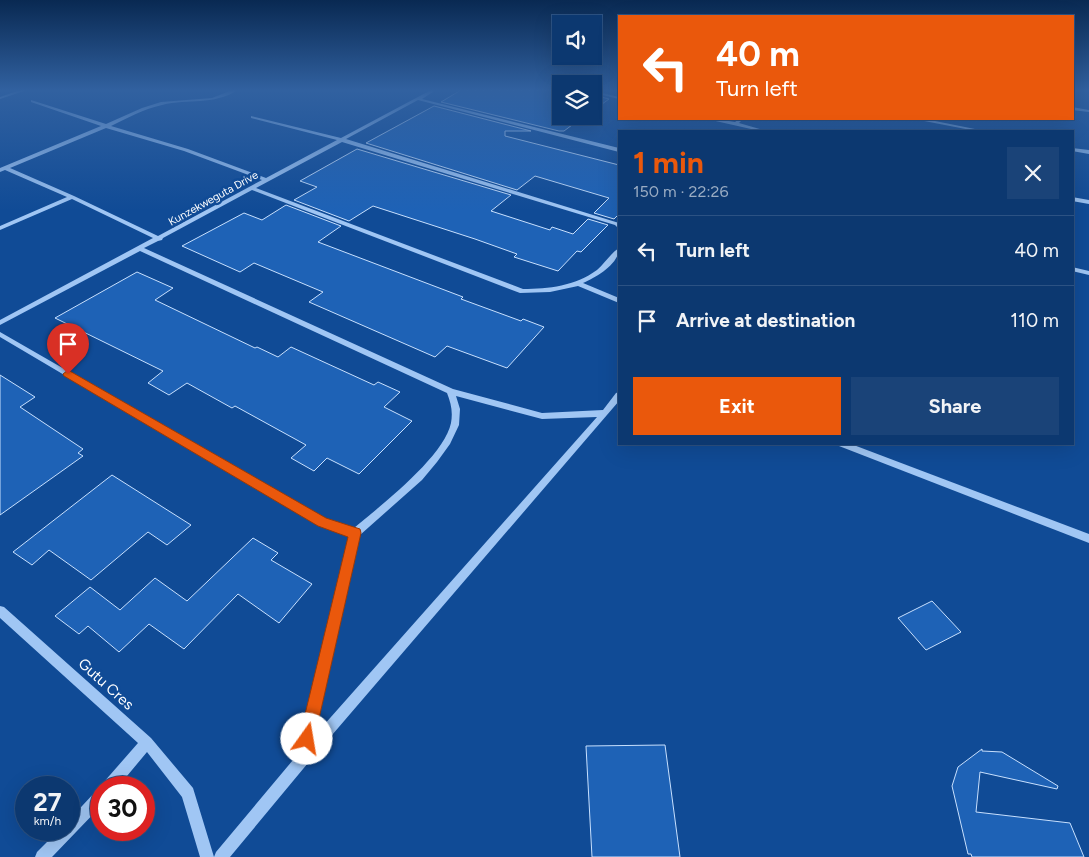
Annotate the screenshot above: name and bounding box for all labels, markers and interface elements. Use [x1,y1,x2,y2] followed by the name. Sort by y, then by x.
[552,15,602,125] map controls
[552,15,602,65] button: sound
[716,33,800,75] text: 40 m
[633,35,698,100] icon: left
[552,75,602,125] button: layers
[716,75,798,102] text: Turn left
[633,144,704,181] text: 1 min
[1007,147,1059,199] button: close
[166,168,260,229] street label: Kunzekweguta Drive
[633,182,729,201] text: 150 m · 22:26
[633,237,661,265] icon: left
[676,239,750,262] text: Turn left
[1014,239,1059,262] text: 40 m
[633,307,661,335] icon: arrive
[676,309,855,332] text: Arrive at destination
[1010,309,1059,332] text: 110 m
[47,323,89,374] pin
[54,330,82,358] icon: arrive
[633,377,841,435] button: Exit
[851,377,1059,435] button: Share
[74,654,138,714] street label: Gutu Cres
[280,712,332,764] position arrow
[90,776,155,841] speed limit sign: 30
[33,787,62,817] text: 27
[34,814,61,828] text: km/h

